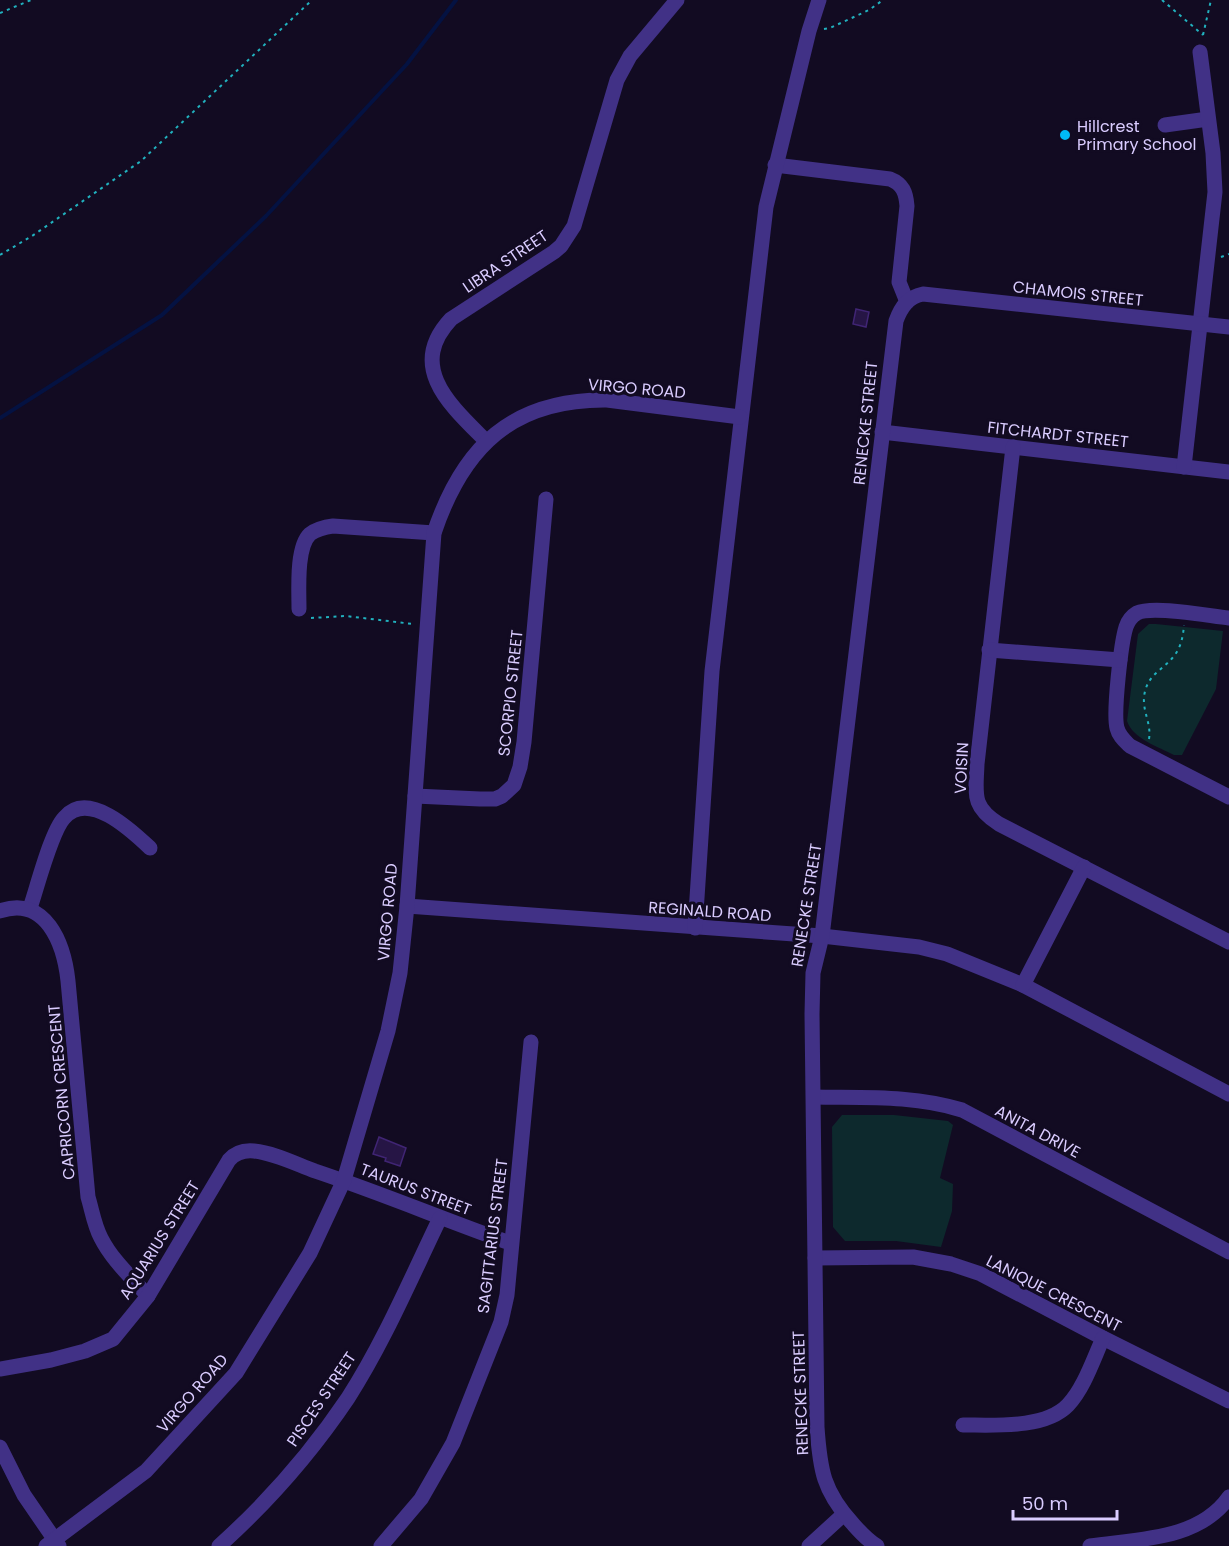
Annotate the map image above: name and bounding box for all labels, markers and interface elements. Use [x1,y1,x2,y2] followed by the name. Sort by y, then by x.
[1077,115,1196,156] place label: Hillcrest Primary School
[1058,128,1072,142] marker: Hillcrest Primary School
[458,224,553,298] street label: LIBRA STREET
[1012,275,1145,312] street label: CHAMOIS STREET
[848,360,883,486] street label: RENECKE STREET
[587,373,687,404] street label: VIRGO ROAD
[986,416,1130,453] street label: FITCHARDT STREET
[492,628,529,757] street label: SCORPIO STREET
[949,742,974,795] street label: VOISIN
[785,841,828,968] street label: RENECKE STREET
[372,862,403,962] street label: VIRGO ROAD
[648,896,772,927] street label: REGINALD ROAD
[42,1003,81,1181] street label: CAPRICORN CRESCENT
[991,1099,1085,1164] street label: ANITA DRIVE
[472,1157,513,1315] street label: SAGITTARIUS STREET
[357,1158,475,1221] street label: TAURUS STREET
[114,1176,205,1304] street label: AQUARIUS STREET
[982,1249,1126,1338] street label: LANIQUE CRESCENT
[787,1330,814,1456] street label: RENECKE STREET
[281,1347,362,1451] street label: PISCES STREET
[151,1349,233,1438] street label: VIRGO ROAD
[1013,1483,1116,1521] scale bar
[1022,1491,1068,1516] text: 50 m

